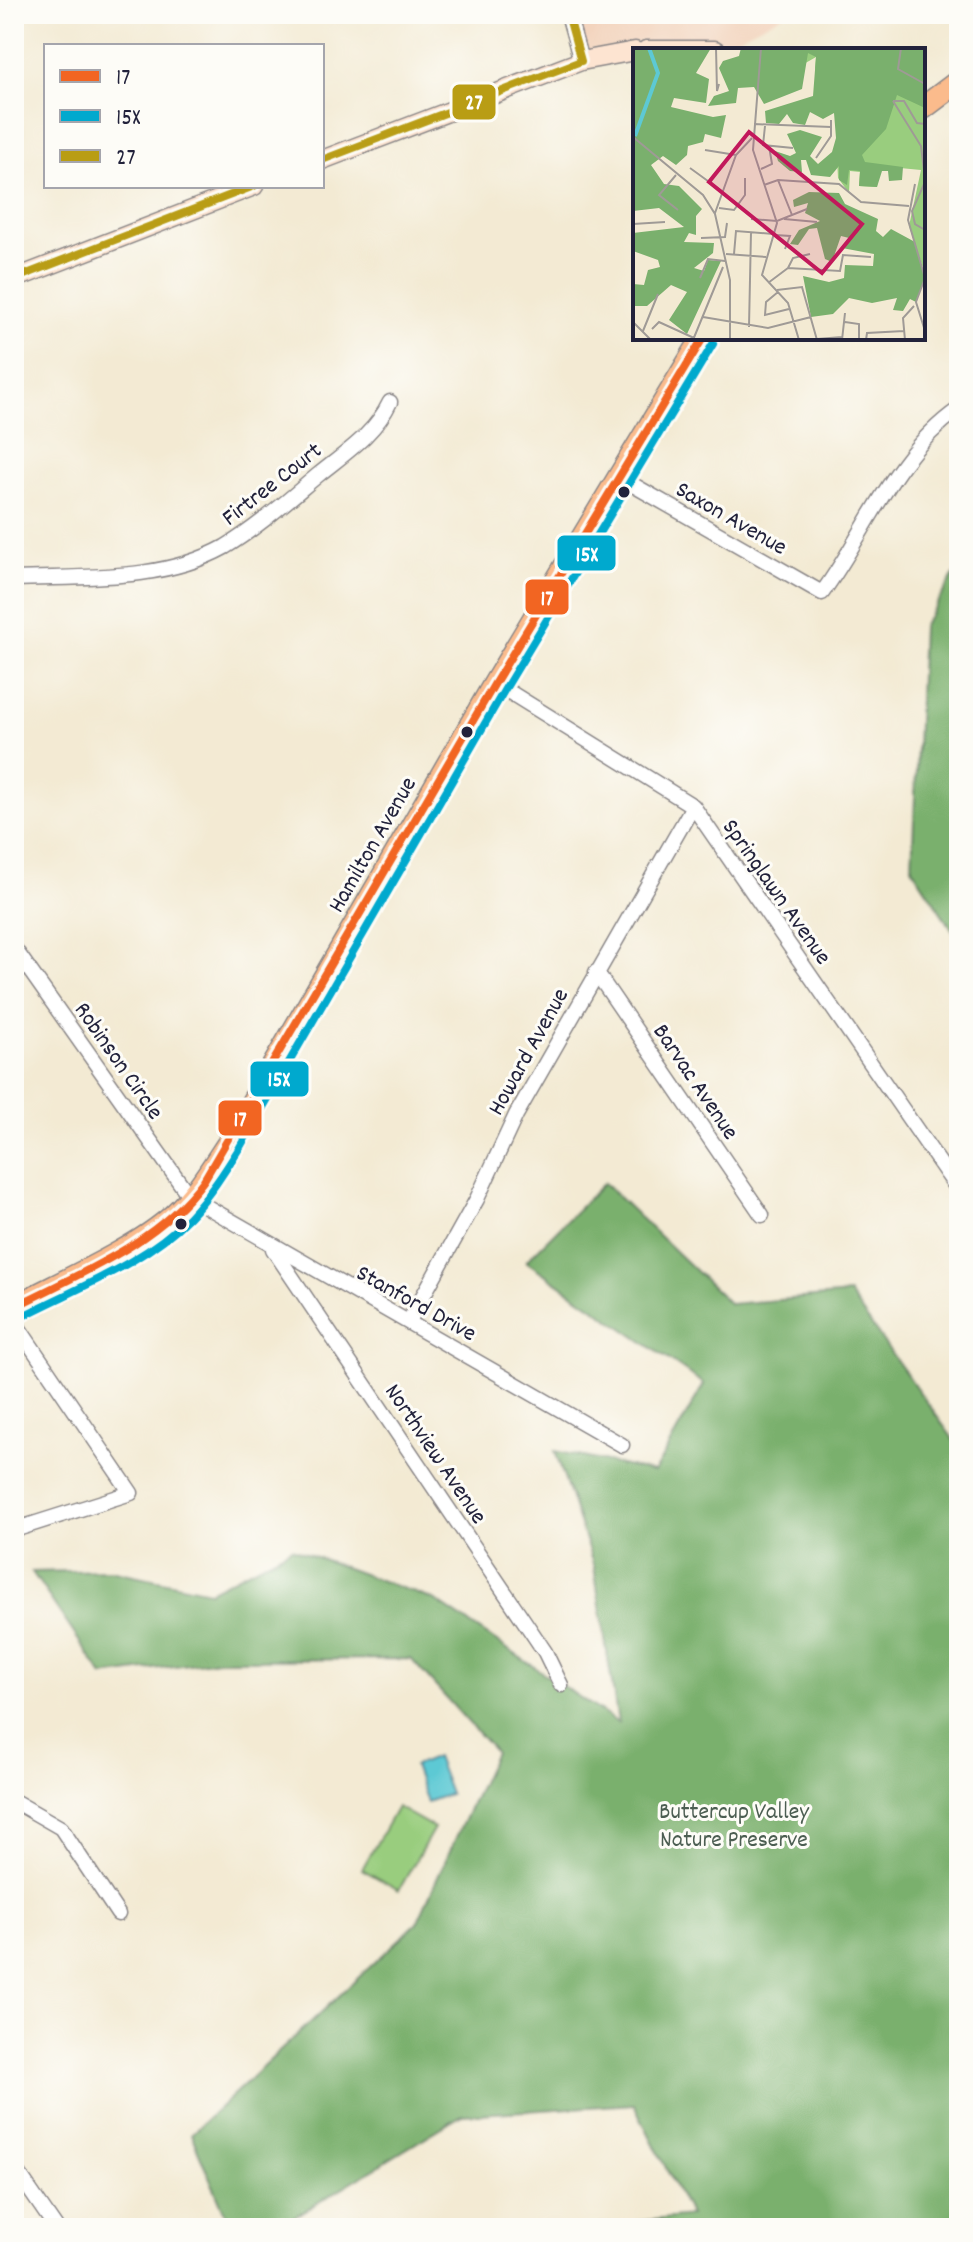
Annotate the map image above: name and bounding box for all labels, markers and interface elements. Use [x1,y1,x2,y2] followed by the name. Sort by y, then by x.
[44,44,324,188] legend
[633,48,925,340] inset map
[116,62,130,96] text: 17
[451,83,497,121] line badge: 27
[465,89,484,120] text: 27
[116,102,141,136] text: 15X
[116,142,136,176] text: 27
[215,435,330,535] street label: Firtree Court
[668,474,793,565] street label: Saxon Avenue
[616,484,632,500] unlabelled marker
[556,534,617,572] line badge: 15X
[576,541,599,572] text: 15X
[524,578,570,616] line badge: 17
[540,585,554,616] text: 17
[459,724,475,740] unlabelled marker
[321,771,426,920] street label: Hamilton Avenue
[713,813,839,973] street label: Springlawn Avenue
[481,983,579,1122] street label: Howard Avenue
[64,996,171,1127] street label: Robinson Circle
[643,1018,746,1148] street label: Barvac Avenue
[249,1060,310,1098] line badge: 15X
[268,1066,291,1097] text: 15X
[217,1099,263,1137] line badge: 17
[233,1106,247,1137] text: 17
[173,1216,189,1232] unlabelled marker
[349,1258,482,1352] street label: Stanford Drive
[375,1378,494,1532] street label: Northview Avenue
[659,1796,810,1858] park label: Buttercup Valley Nature Preserve

